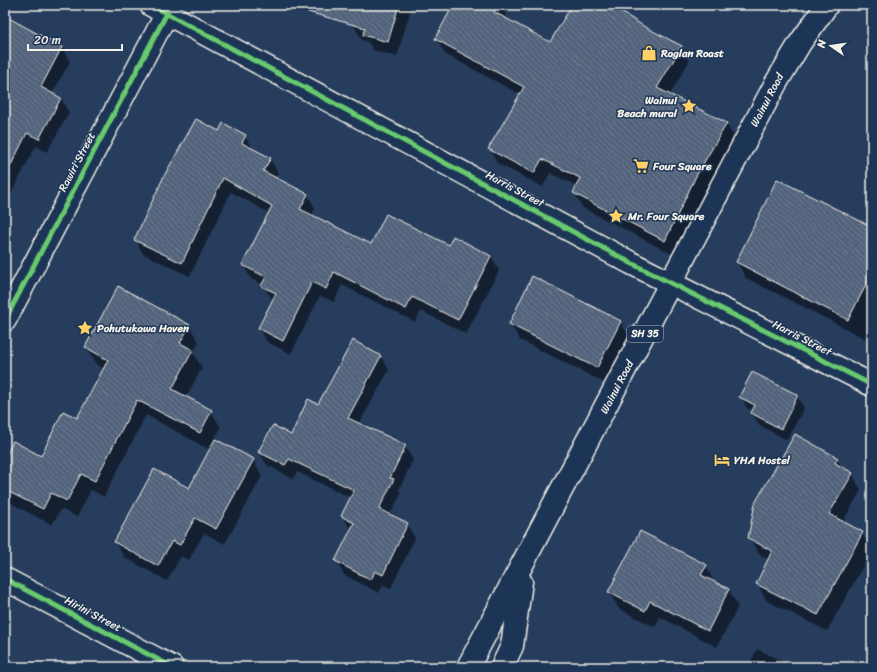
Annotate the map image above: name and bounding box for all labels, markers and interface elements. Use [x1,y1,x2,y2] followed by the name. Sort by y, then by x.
[28,26,122,52] scale bar
[811,26,851,66] north arrow
[34,29,61,51] text: 20 m
[811,38,832,51] text: N
[640,44,658,62] shop icon: Raglan Roast
[660,44,724,63] place label: Raglan Roast
[745,69,790,130] street label: Wainui Road
[617,91,678,123] place label: Wainui Beach mural
[680,97,698,115] place icon: Wainui Beach mural
[53,129,101,195] street label: Rawiri Street
[632,157,650,175] supermarket icon: Four Square
[652,157,712,176] place label: Four Square
[482,166,548,213] street label: Harris Street
[607,207,625,225] place icon: Mr. Four Square
[627,207,705,226] place label: Mr. Four Square
[769,315,835,361] street label: Harris Street
[76,319,94,337] place icon: Pohutukawa Haven
[97,319,189,338] place label: Pohutukawa Haven
[627,326,663,342] road number: SH 35
[595,356,640,417] street label: Wainui Road
[713,451,731,469] hotel icon: YHA Hostel
[734,451,791,470] place label: YHA Hostel
[61,591,125,637] street label: Hirini Street

